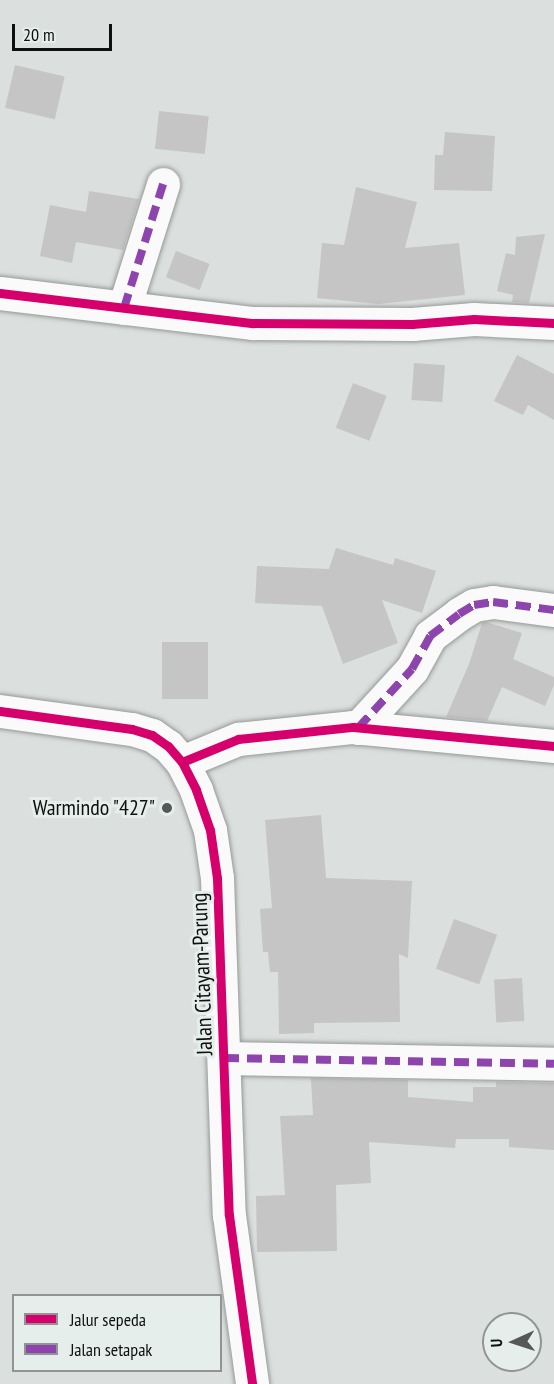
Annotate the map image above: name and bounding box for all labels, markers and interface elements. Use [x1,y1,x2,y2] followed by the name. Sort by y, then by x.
[15,12,116,50] scale bar
[23,23,55,46] text: 20 m
[31,795,155,821] place label: Warmindo "427"
[160,801,174,815] marker: Warmindo "427"
[186,892,218,1056] street label: Jalan Citayam-Parung
[12,1294,222,1372] legend
[70,1308,146,1331] text: Jalur sepeda
[482,1312,542,1372] north arrow
[70,1338,152,1361] text: Jalan setapak
[486,1338,506,1347] text: U

